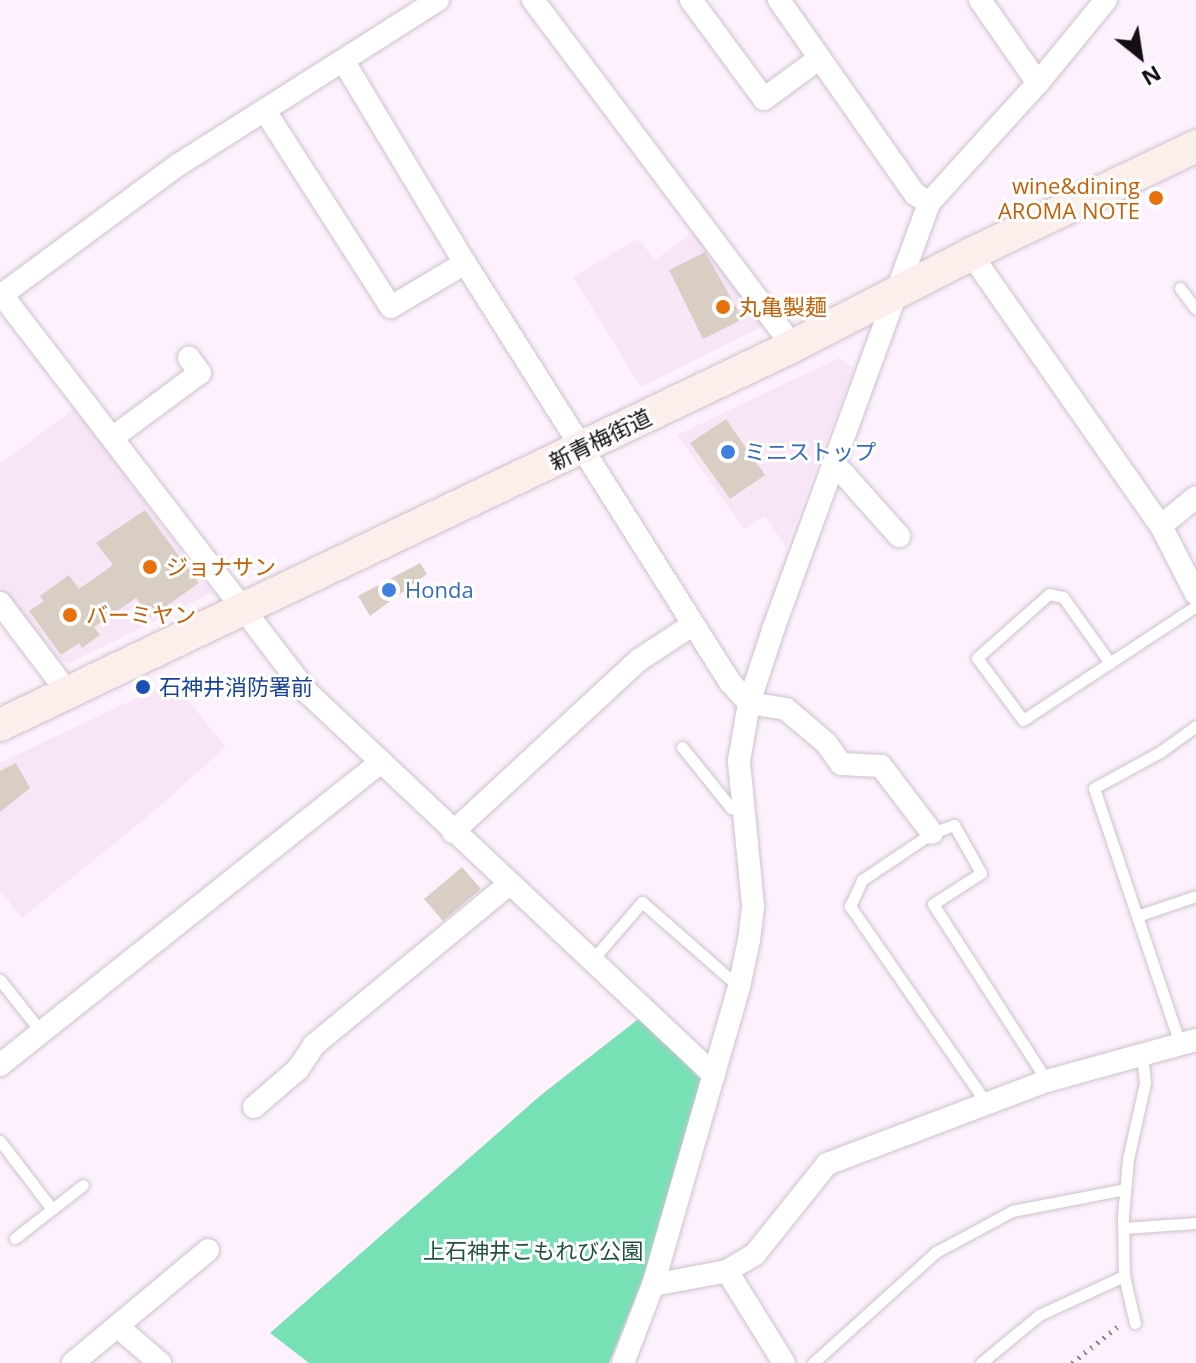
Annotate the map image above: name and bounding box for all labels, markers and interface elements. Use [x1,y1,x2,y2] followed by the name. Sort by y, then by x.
[1100,16,1180,96] north arrow
[1137,59,1167,94] text: N
[998,172,1140,224] place label: wine&dining AROMA NOTE
[1147,189,1165,207] marker: wine&dining AROMA NOTE
[739,294,827,320] place label: 丸亀製麺
[714,298,732,316] marker: 丸亀製麺
[545,403,655,475] street label: 新青梅街道
[744,439,876,465] place label: ミニストップ
[719,443,737,461] marker: ミニストップ
[166,554,276,580] place label: ジョナサン
[141,558,159,576] marker: ジョナサン
[405,577,474,603] place label: Honda
[380,581,398,599] marker: Honda
[86,602,196,628] place label: バーミヤン
[61,606,79,624] marker: バーミヤン
[159,674,313,700] place label: 石神井消防署前
[134,678,152,696] marker: 石神井消防署前
[423,1238,643,1264] park label: 上石神井こもれび公園

